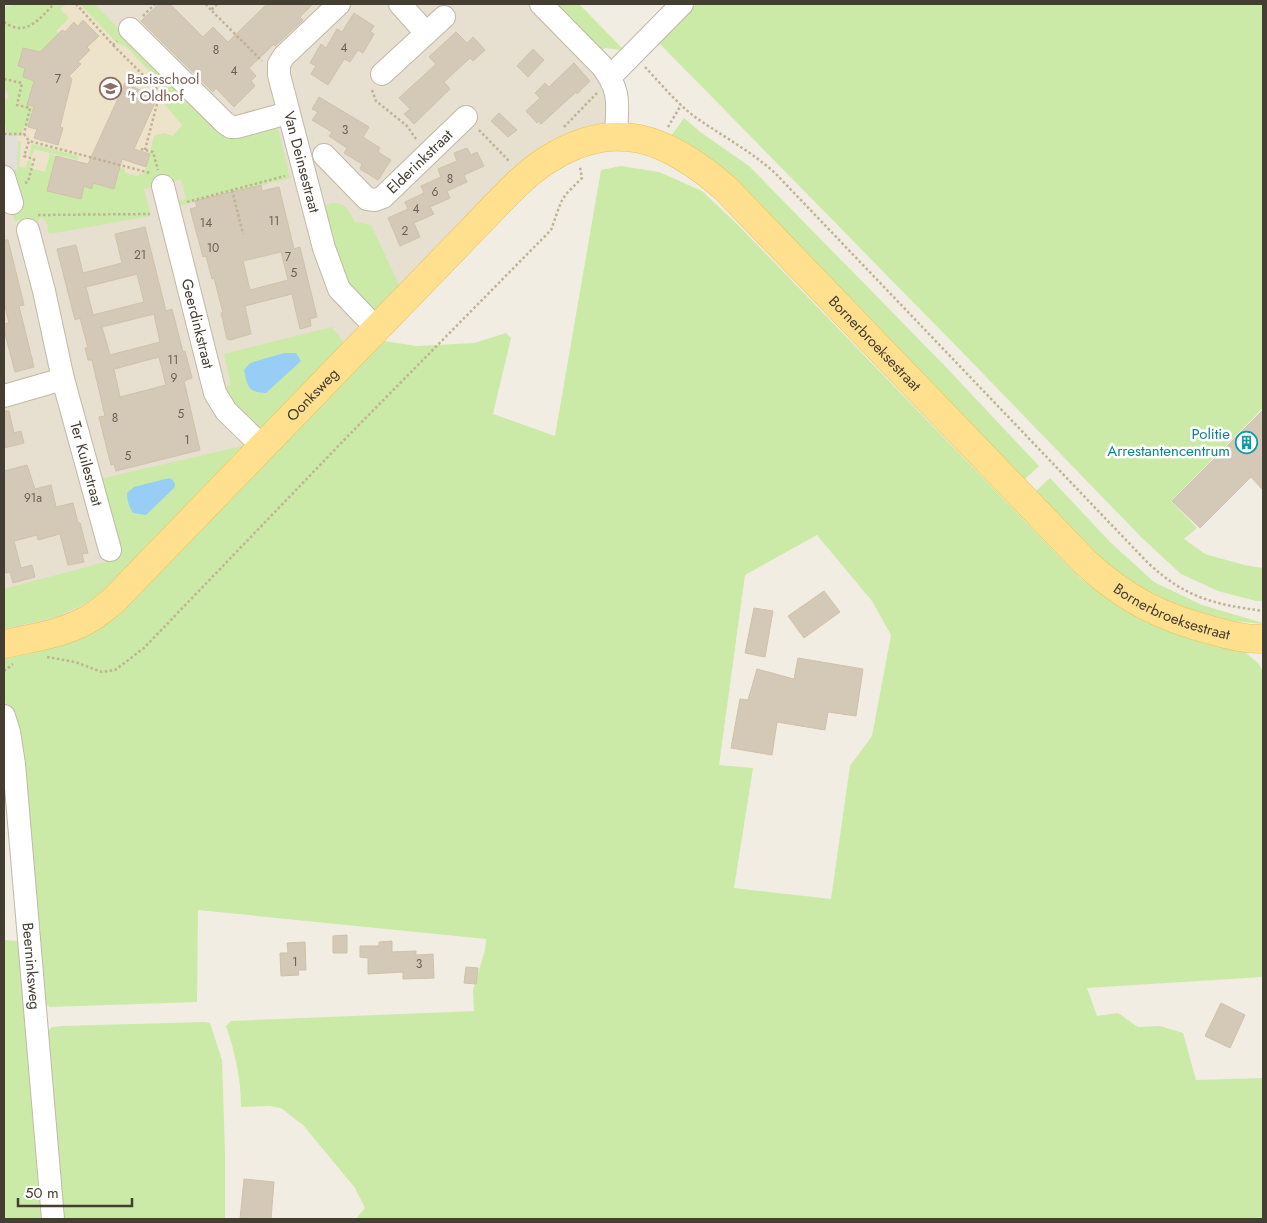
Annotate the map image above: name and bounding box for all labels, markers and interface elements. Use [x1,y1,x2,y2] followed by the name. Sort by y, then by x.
[341,39,348,57] house number: 4
[213,41,219,59] house number: 8
[231,62,238,80] house number: 4
[127,68,200,107] place label: Basisschool 't Oldhof
[55,70,62,88] house number: 7
[99,76,123,100] school or university icon: Basisschool 't Oldhof
[278,109,326,216] street label: Van Deinsestraat
[342,121,349,139] house number: 3
[382,124,458,199] street label: Elderinkstraat
[447,170,453,188] house number: 8
[432,183,439,201] house number: 6
[413,200,420,218] house number: 4
[269,212,279,230] house number: 11
[200,214,212,232] house number: 14
[402,222,409,240] house number: 2
[207,239,219,257] house number: 10
[134,246,146,264] house number: 21
[285,248,292,266] house number: 7
[291,264,298,282] house number: 5
[176,276,220,371] street label: Geerdinkstraat
[823,291,926,397] street label: Bornerbroeksestraat
[168,351,178,369] house number: 11
[281,363,344,426] street label: Oonksweg
[171,369,178,387] house number: 9
[178,405,185,423] house number: 5
[112,409,118,427] house number: 8
[64,419,109,509] street label: Ter Kuilestraat
[1107,423,1230,462] place label: Politie Arrestantencentrum
[184,431,190,449] house number: 1
[1234,431,1258,455] building icon: Politie Arrestantencentrum
[125,447,132,465] house number: 5
[24,489,42,507] house number: 91a
[1109,578,1233,646] street label: Bornerbroeksestraat
[17,922,46,1011] street label: Beerninksweg
[292,953,298,971] house number: 1
[416,955,423,973] house number: 3
[18,1176,131,1208] scale bar
[25,1182,59,1204] text: 50 m

